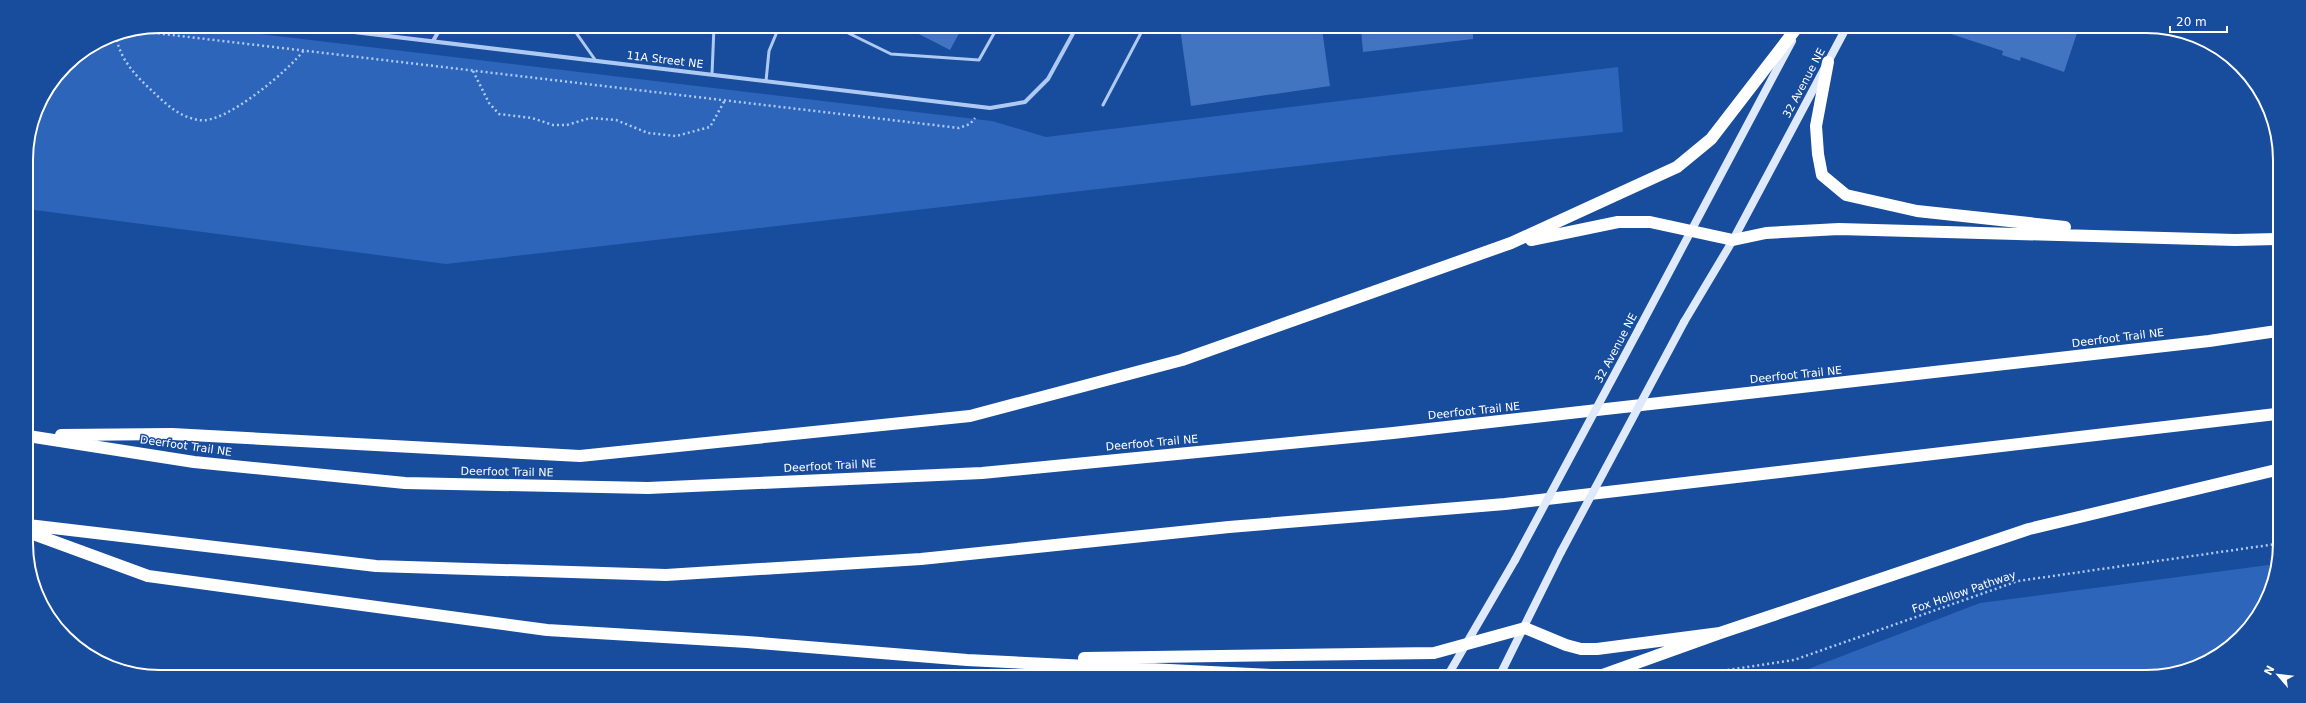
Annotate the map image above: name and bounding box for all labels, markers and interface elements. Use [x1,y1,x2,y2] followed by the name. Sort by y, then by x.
[2170,8,2227,34] scale bar
[2176,15,2207,29] text: 20 m
[1780,46,1828,120] street label: 32 Avenue NE
[626,49,704,71] street label: 11A Street NE
[1592,311,1640,385] street label: 32 Avenue NE
[2071,326,2165,350] street label: Deerfoot Trail NE
[1749,364,1843,386] street label: Deerfoot Trail NE
[1427,400,1521,422] street label: Deerfoot Trail NE
[1105,432,1199,454] street label: Deerfoot Trail NE
[139,433,233,459] street label: Deerfoot Trail NE
[783,457,877,475] street label: Deerfoot Trail NE
[460,465,554,479] street label: Deerfoot Trail NE
[1910,568,2018,616] street label: Fox Hollow Pathway
[2258,655,2298,695] north arrow
[2262,663,2278,678] text: N

